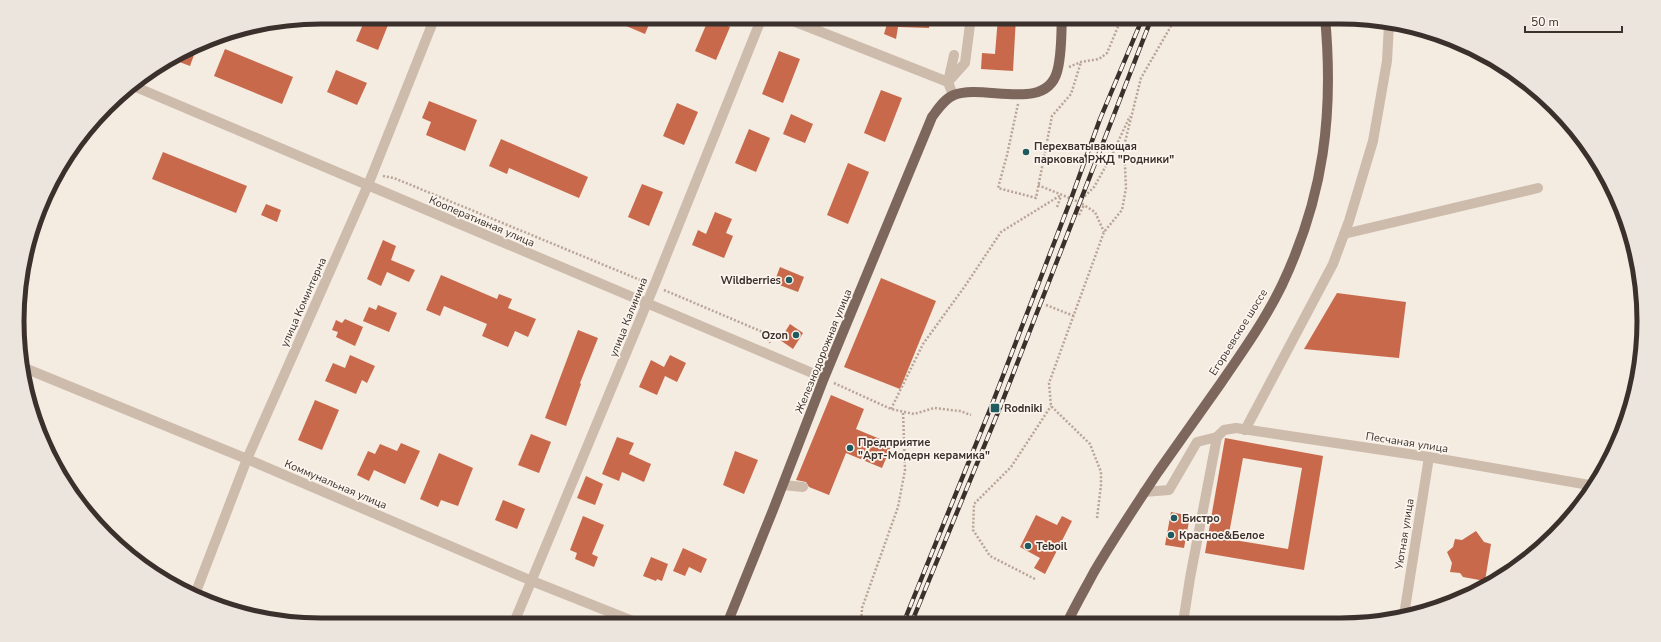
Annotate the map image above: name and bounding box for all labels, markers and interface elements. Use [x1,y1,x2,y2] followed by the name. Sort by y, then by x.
[1525,8,1622,34] scale bar
[1531,14,1559,30] text: 50 m
[1034,139,1174,167] place label: Перехватывающая парковка РЖД "Родники"
[1021,147,1031,157] marker: Перехватывающая парковка РЖД "Родники"
[427,192,537,251] street label: Кооперативная улица
[277,255,330,349] street label: улица Коминтерна
[721,273,781,288] place label: Wildberries
[606,275,651,359] street label: улица Калинина
[784,275,794,285] marker: Wildberries
[1206,286,1271,378] street label: Егорьевское шоссе
[792,287,855,416] street label: Железнодорожная улица
[761,328,788,343] place label: Ozon
[791,330,801,340] marker: Ozon
[1004,401,1042,416] place label: Rodniki
[989,402,1001,414] marker: Rodniki
[1365,429,1449,456] street label: Песчаная улица
[858,435,990,463] place label: Предприятие "Арт-Модерн керамика"
[845,443,855,453] marker: Предприятие "Арт-Модерн керамика"
[282,456,389,513] street label: Коммунальная улица
[1391,497,1418,572] street label: Уютная улица
[1182,511,1220,526] place label: Бистро
[1169,513,1179,523] marker: Бистро
[1179,528,1265,543] place label: Красное&Белое
[1166,530,1176,540] marker: Красное&Белое
[1036,539,1068,554] place label: Teboil
[1023,541,1033,551] marker: Teboil

